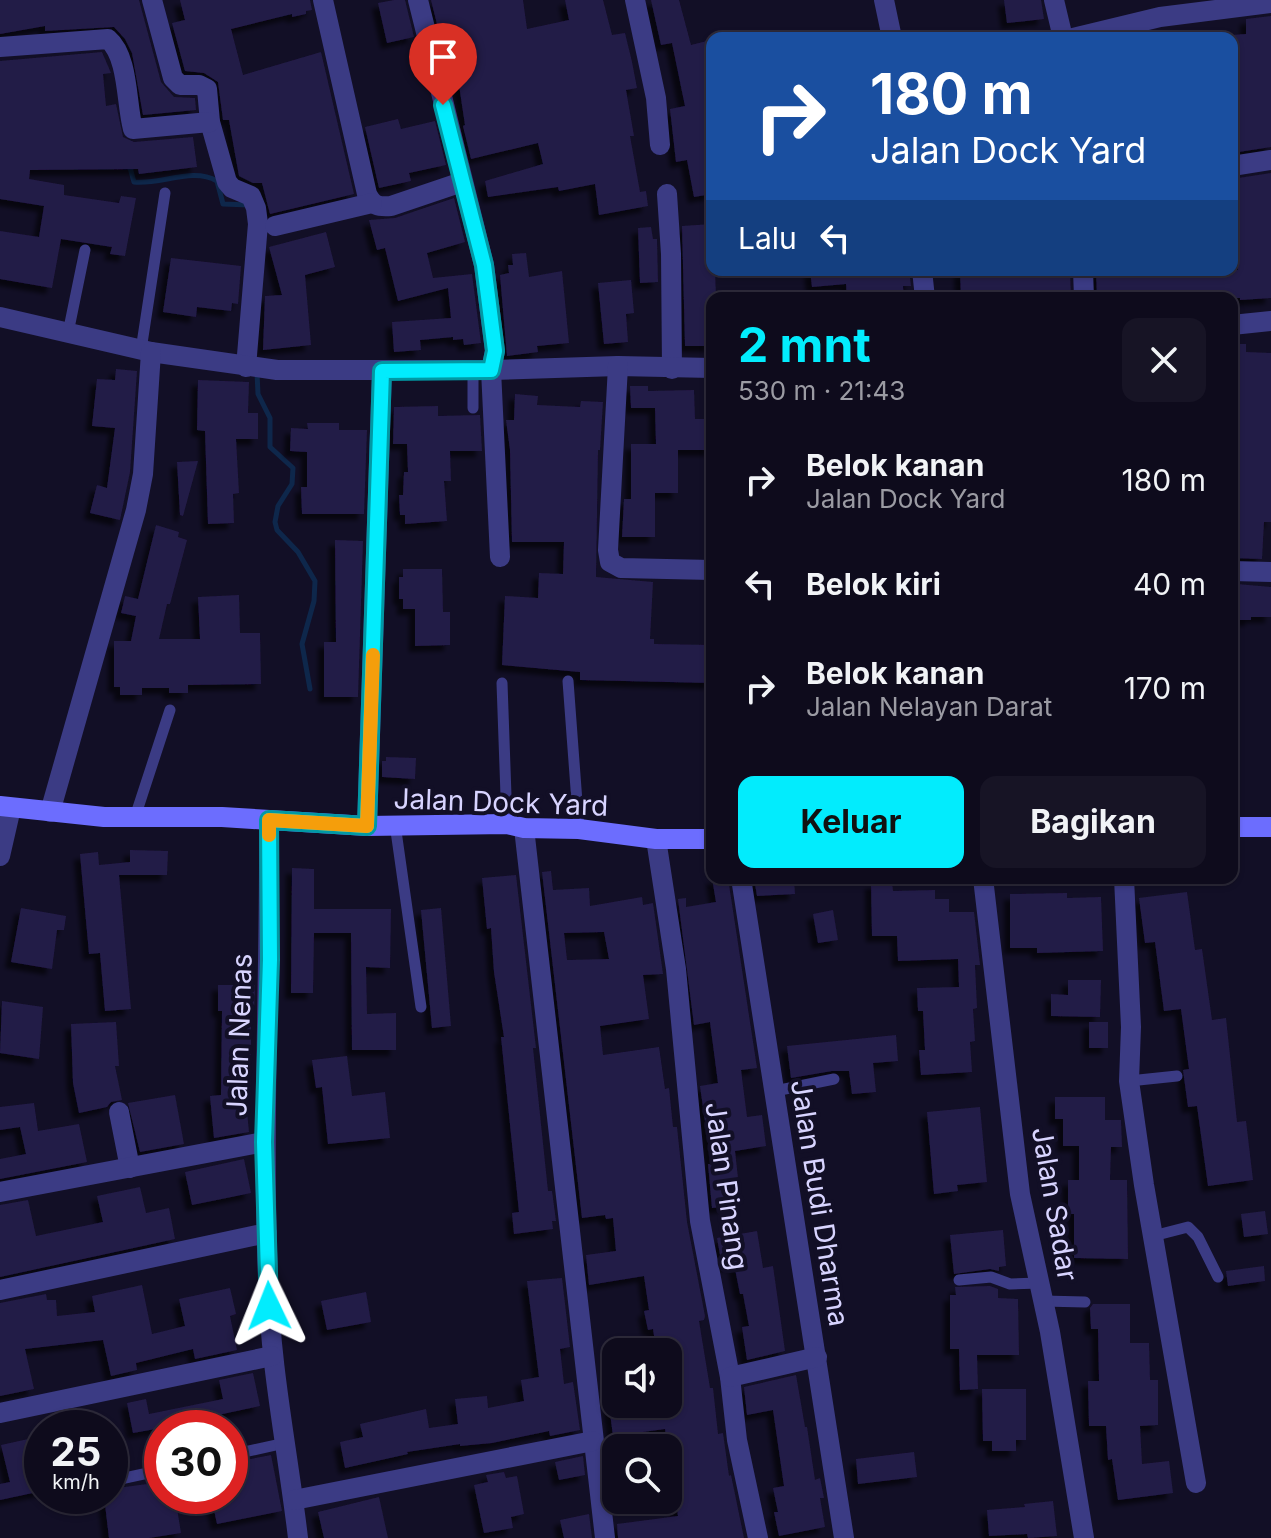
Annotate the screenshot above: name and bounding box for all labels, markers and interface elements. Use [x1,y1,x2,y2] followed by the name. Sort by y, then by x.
[409,23,477,105] pin
[421,35,465,79] icon: arrive
[870,60,1033,128] text: 180 m
[738,64,842,168] icon: right
[870,128,1146,172] text: Jalan Dock Yard
[813,216,857,260] icon: left
[738,220,797,256] text: Lalu
[738,315,871,374] text: 2 mnt
[1122,318,1206,402] button: close
[738,375,905,406] text: 530 m · 21:43
[806,447,984,483] text: Belok kanan
[738,458,782,502] icon: right
[1122,462,1206,498] text: 180 m
[806,483,1005,514] text: Jalan Dock Yard
[738,562,782,606] icon: left
[806,566,941,602] text: Belok kiri
[1133,566,1206,602] text: 40 m
[806,655,984,691] text: Belok kanan
[738,666,782,710] icon: right
[1124,670,1206,706] text: 170 m
[806,691,1052,722] text: Jalan Nelayan Darat
[738,776,964,868] button: Keluar
[980,776,1206,868] button: Bagikan
[393,781,609,823] street label: Jalan Dock Yard
[219,953,259,1117] street label: Jalan Nenas
[784,1077,856,1329] street label: Jalan Budi Dharma
[698,1100,756,1272] street label: Jalan Pinang
[1025,1124,1085,1284] street label: Jalan Sadar
[227,1264,311,1348] position arrow
[602,1338,682,1514] map controls
[602,1338,682,1418] button: sound
[144,1410,248,1514] speed limit sign: 30
[51,1427,101,1476] text: 25
[602,1434,682,1514] button: search
[52,1470,100,1494] text: km/h

